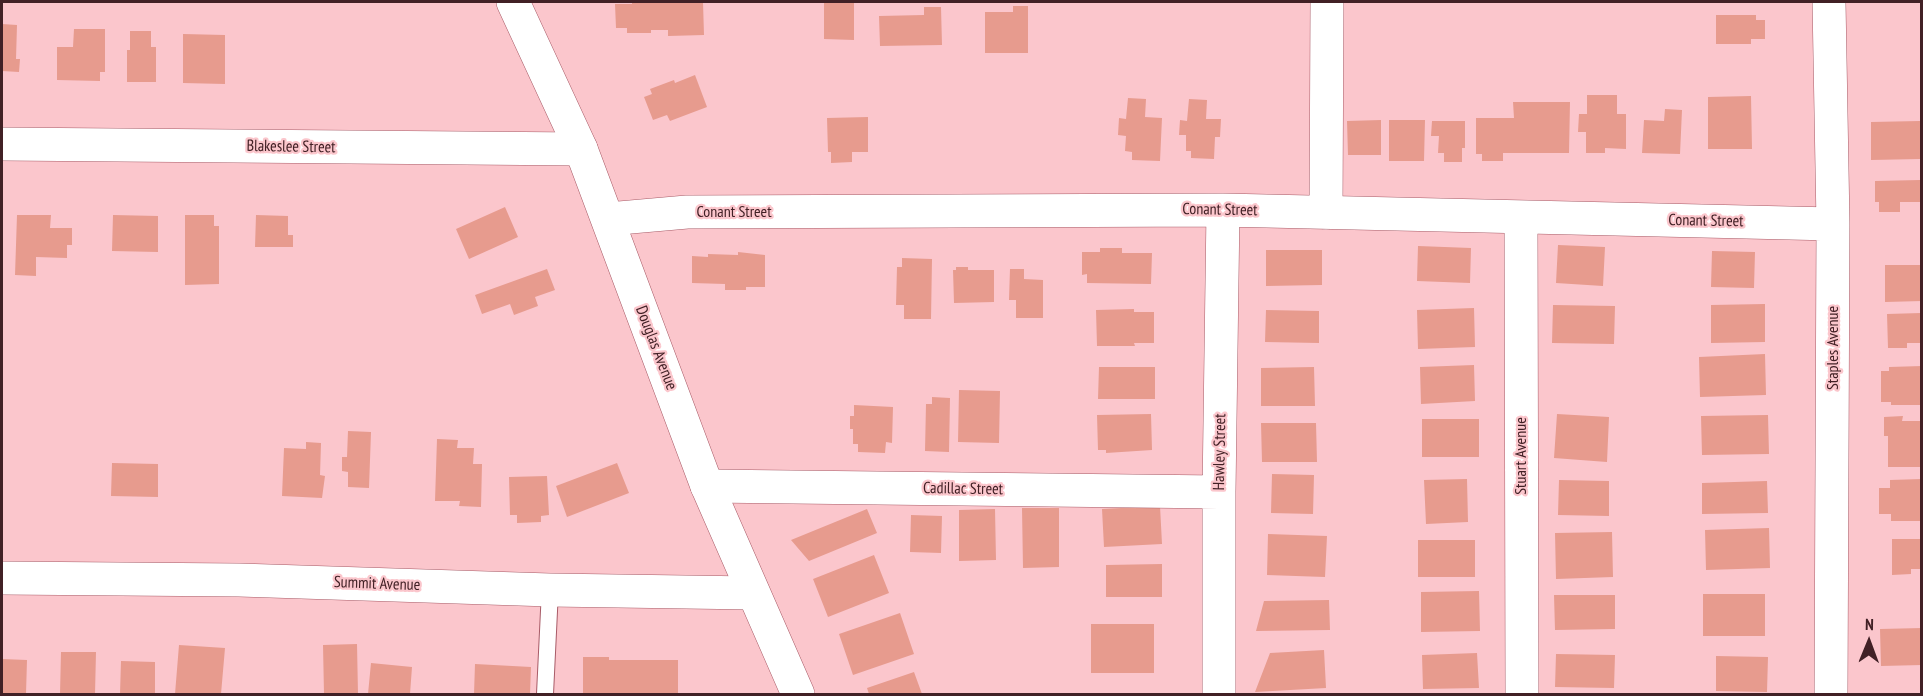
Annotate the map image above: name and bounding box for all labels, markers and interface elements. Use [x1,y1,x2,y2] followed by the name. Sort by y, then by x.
[246,137,336,157] street label: Blakeslee Street
[1182,200,1258,220] street label: Conant Street
[696,202,772,222] street label: Conant Street
[1668,211,1744,231] street label: Conant Street
[631,303,681,393] street label: Douglas Avenue
[1823,306,1843,390] street label: Staples Avenue
[1210,413,1230,491] street label: Hawley Street
[1511,417,1531,495] street label: Stuart Avenue
[923,479,1003,499] street label: Cadillac Street
[334,573,420,595] street label: Summit Avenue
[1839,612,1899,672] north arrow
[1865,614,1874,634] text: N

